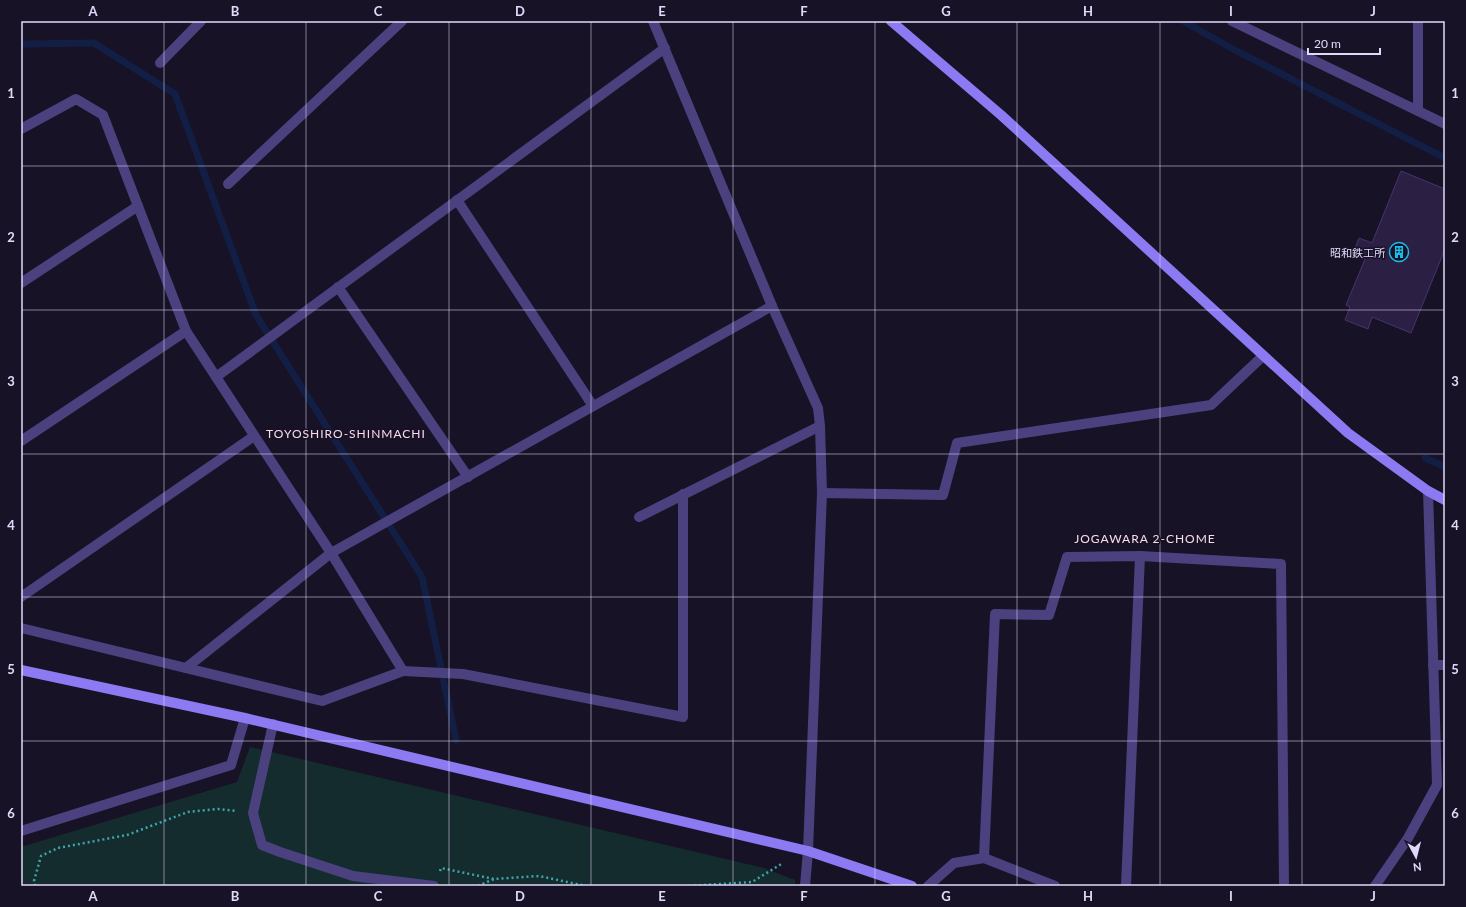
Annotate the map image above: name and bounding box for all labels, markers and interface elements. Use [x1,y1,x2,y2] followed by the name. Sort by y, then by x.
[87,3,98,19] text: A
[231,3,240,19] text: B
[374,3,383,19] text: C
[515,3,525,19] text: D
[658,3,666,19] text: E
[800,3,808,19] text: F
[941,3,951,19] text: G
[1083,3,1093,19] text: H
[1229,3,1233,19] text: I
[1370,3,1376,19] text: J
[1308,30,1380,56] scale bar
[1314,36,1341,51] text: 20 m
[7,85,15,101] text: 1
[1451,85,1459,101] text: 1
[7,229,15,245] text: 2
[1451,229,1459,245] text: 2
[1388,241,1410,263] building icon: 昭和鉄工所
[1330,246,1386,259] place label: 昭和鉄工所
[7,373,15,389] text: 3
[1451,373,1459,389] text: 3
[266,426,426,441] district label: TOYOSHIRO-SHINMACHI
[7,517,15,533] text: 4
[1451,517,1459,533] text: 4
[1074,531,1216,546] district label: JOGAWARA 2-CHOME
[7,661,15,677] text: 5
[1451,661,1459,677] text: 5
[7,805,15,821] text: 6
[1451,805,1459,821] text: 6
[1396,837,1436,877] north arrow
[1412,860,1422,874] text: N
[87,888,98,904] text: A
[231,888,240,904] text: B
[374,888,383,904] text: C
[515,888,525,904] text: D
[658,888,666,904] text: E
[800,888,808,904] text: F
[941,888,951,904] text: G
[1083,888,1093,904] text: H
[1229,888,1233,904] text: I
[1370,888,1376,904] text: J

